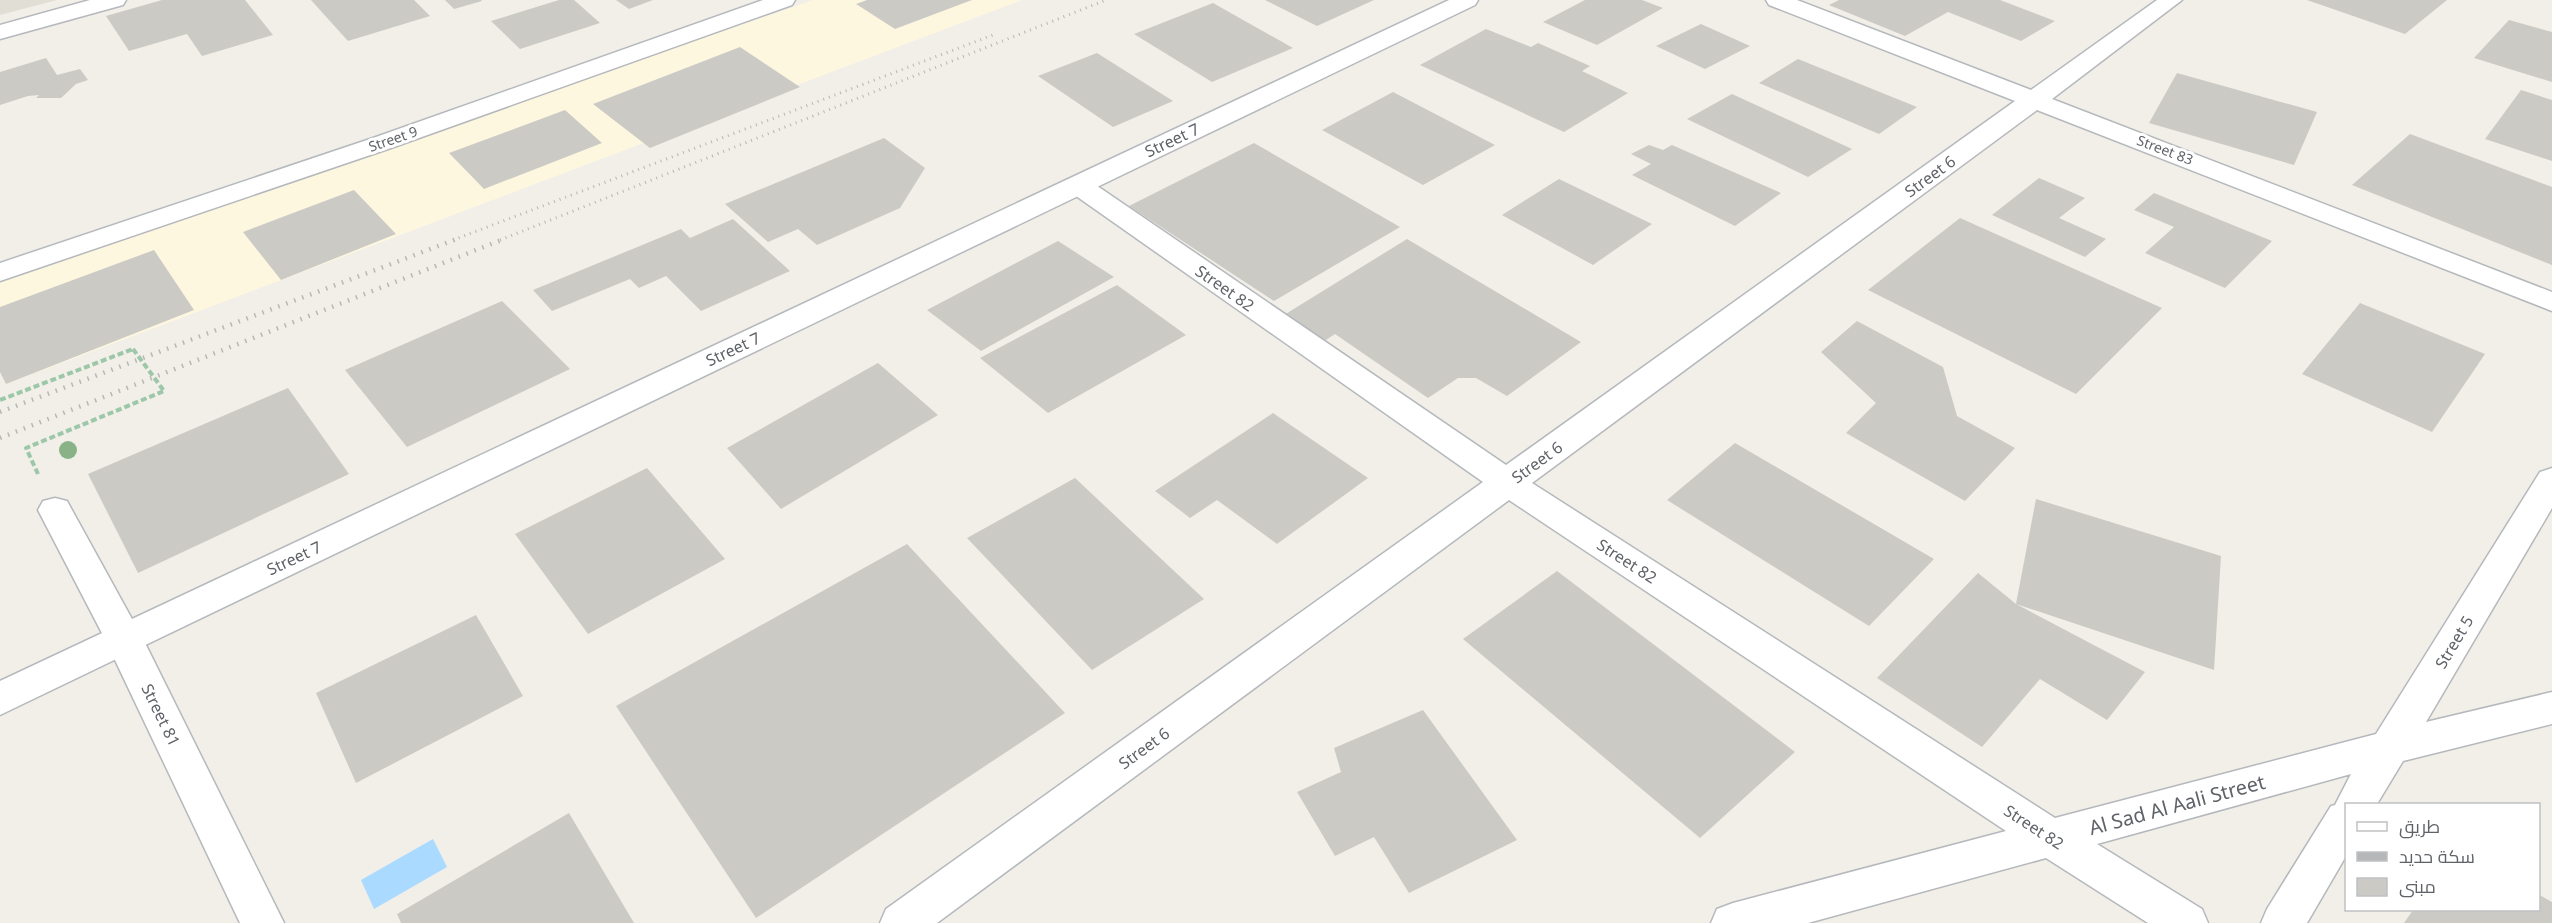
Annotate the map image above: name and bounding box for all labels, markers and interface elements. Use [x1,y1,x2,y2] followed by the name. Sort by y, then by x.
[1141,118,1203,162] street label: Street 7
[366,121,420,156] street label: Street 9
[2134,130,2196,169] street label: Street 83
[1900,150,1960,202] street label: Street 6
[1191,260,1259,316] street label: Street 82
[702,327,764,371] street label: Street 7
[1507,436,1567,488] street label: Street 6
[1593,533,1661,589] street label: Street 82
[263,536,325,580] street label: Street 7
[2430,611,2478,673] street label: Street 5
[136,680,186,750] street label: Street 81
[1114,722,1174,774] street label: Street 6
[2086,768,2268,841] street label: Al Sad Al Aali Street
[2000,799,2068,855] street label: Street 82
[2345,803,2540,911] legend
[2399,814,2440,839] text: طريق
[2399,844,2475,868] text: سكة حديد
[2399,874,2436,898] text: مبنى

